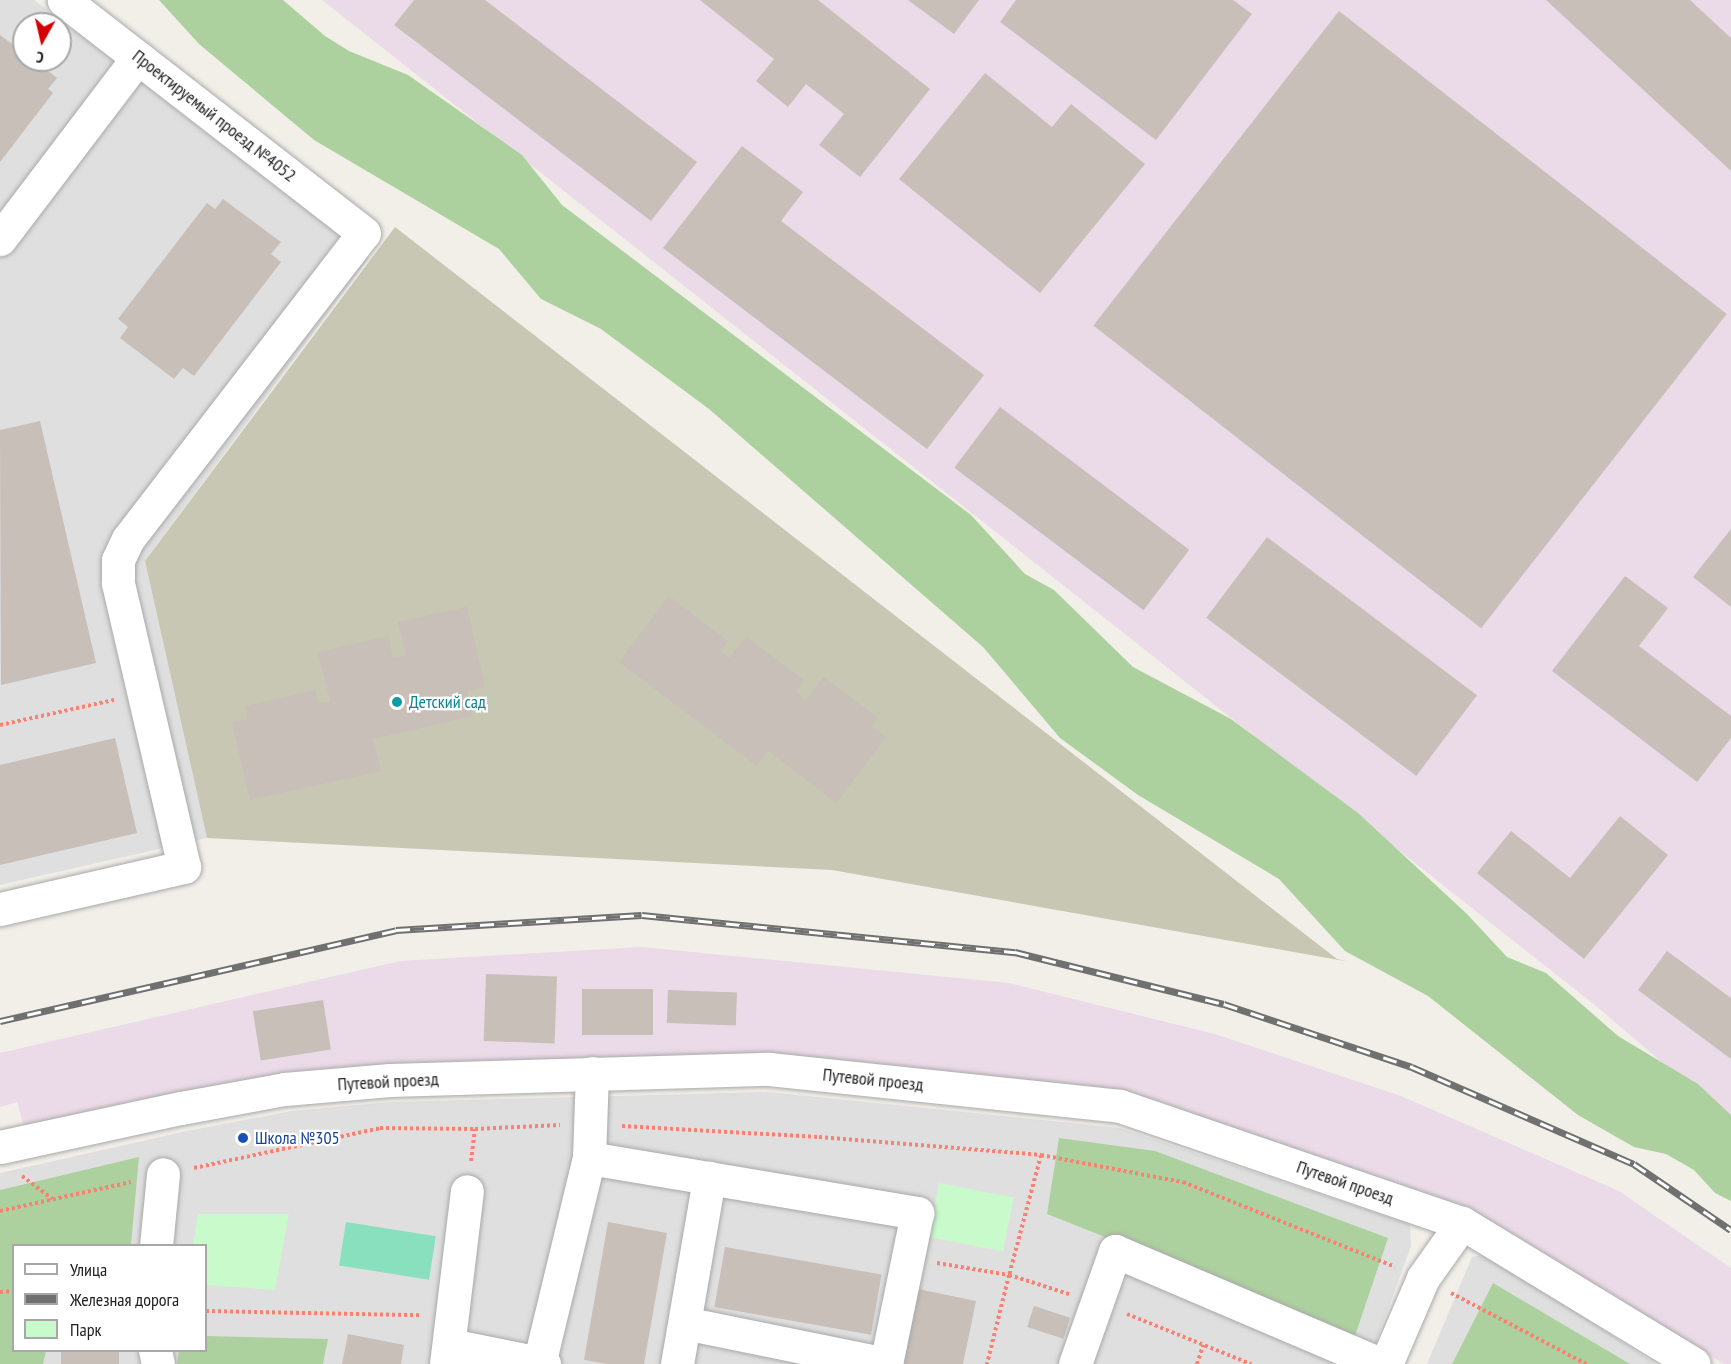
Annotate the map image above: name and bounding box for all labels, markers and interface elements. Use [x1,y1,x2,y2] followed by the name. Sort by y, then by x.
[12,12,72,72] north arrow
[128,45,300,187] street label: Проектируемый проезд №4052
[35,47,45,68] text: С
[409,691,486,713] place label: Детский сад
[390,695,404,709] marker: Детский сад
[822,1064,924,1096] street label: Путевой проезд
[337,1069,439,1095] street label: Путевой проезд
[255,1127,340,1149] place label: Школа №305
[236,1131,250,1145] marker: Школа №305
[1294,1156,1396,1210] street label: Путевой проезд
[12,1244,207,1352] legend
[70,1258,107,1281] text: Улица
[70,1288,179,1311] text: Железная дорога
[70,1318,101,1341] text: Парк

